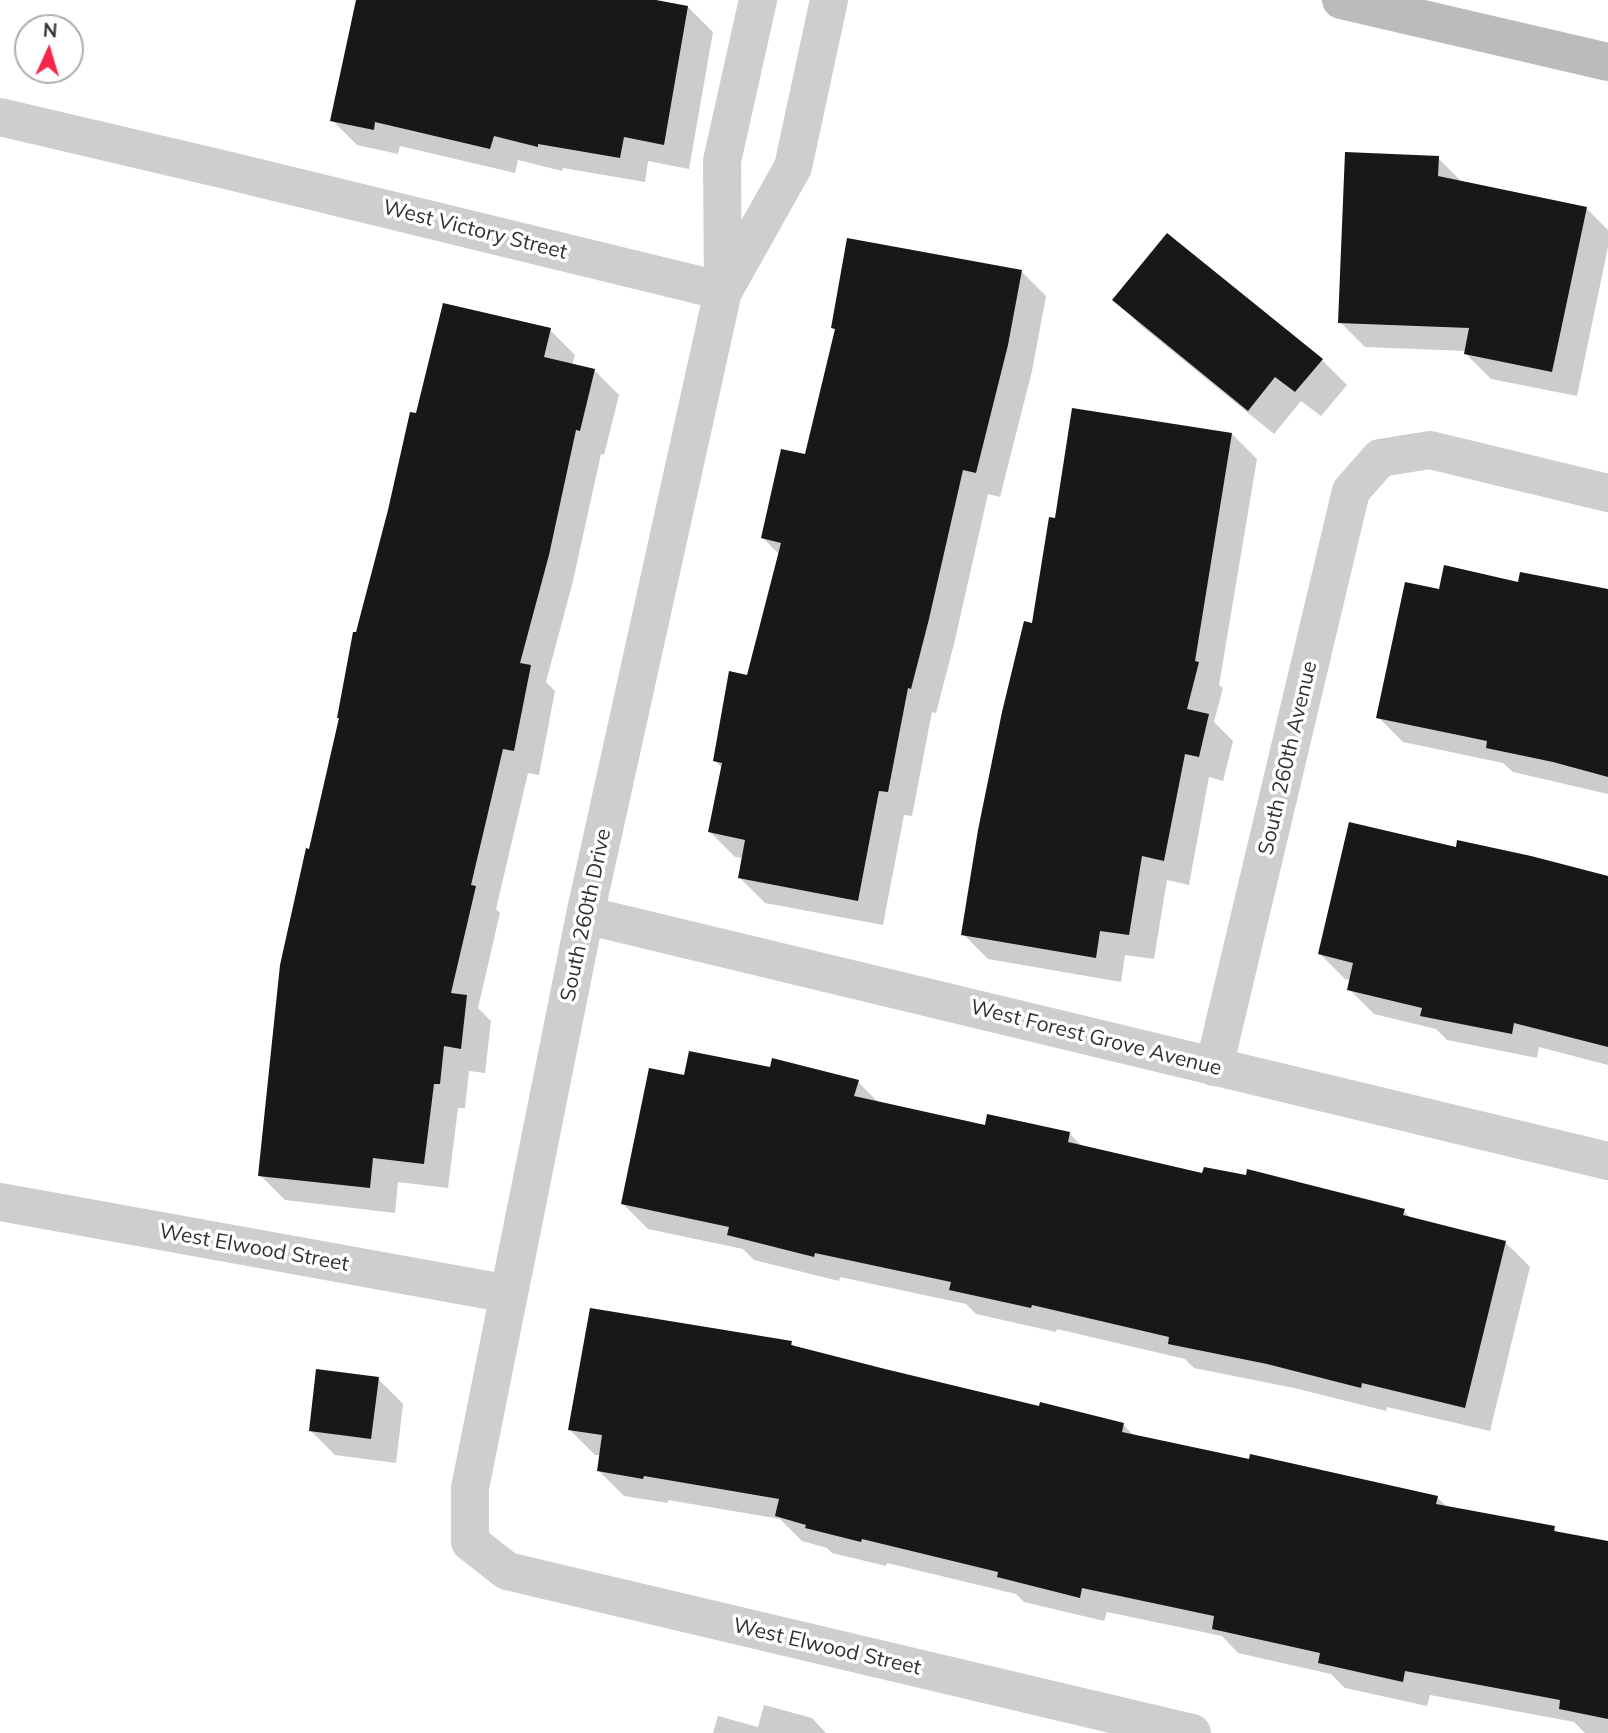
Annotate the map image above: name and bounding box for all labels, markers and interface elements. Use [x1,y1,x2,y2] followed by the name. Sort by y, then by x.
[14,14,84,84] north arrow
[42,18,58,43] text: N
[380,195,570,265] street label: West Victory Street
[1253,659,1323,857] street label: South 260th Avenue
[555,826,617,1004] street label: South 260th Drive
[968,995,1224,1081] street label: West Forest Grove Avenue
[157,1219,351,1277] street label: West Elwood Street
[730,1613,924,1681] street label: West Elwood Street

